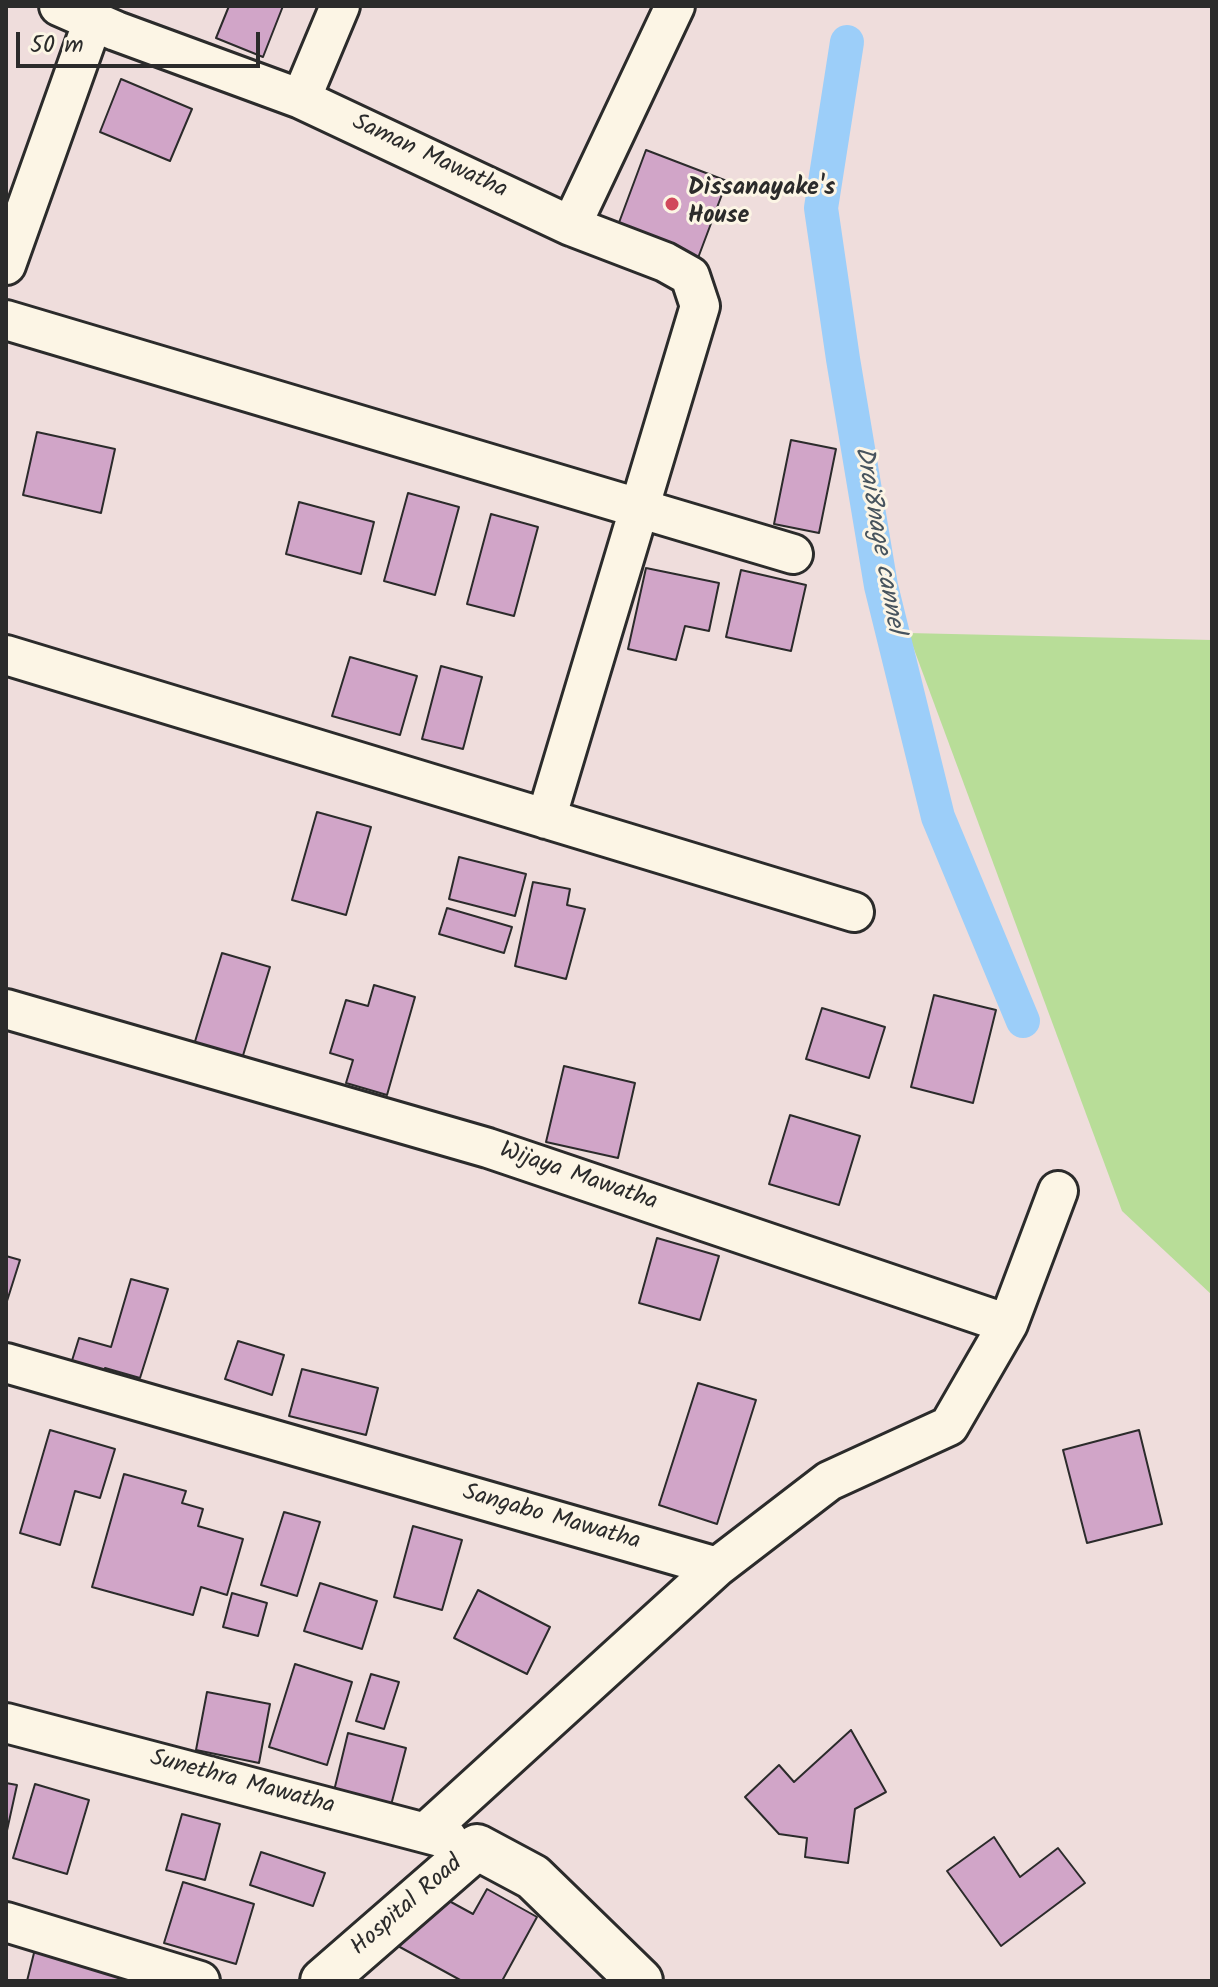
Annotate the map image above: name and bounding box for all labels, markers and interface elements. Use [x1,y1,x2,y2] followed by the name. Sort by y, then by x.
[20,16,264,66] scale bar
[30,26,84,65] text: 50 m
[347,109,511,207] street label: Saman Mawatha
[688,176,835,232] place label: Dissanayake's House
[663,195,681,213] marker: Dissanayake's House
[845,444,909,636] water label: Drai8nage cannel
[495,1138,661,1218] street label: Wijaya Mawatha
[459,1480,643,1558] street label: Sangabo Mawatha
[147,1746,337,1822] street label: Sunethra Mawatha
[346,1851,470,1963] street label: Hospital Road

